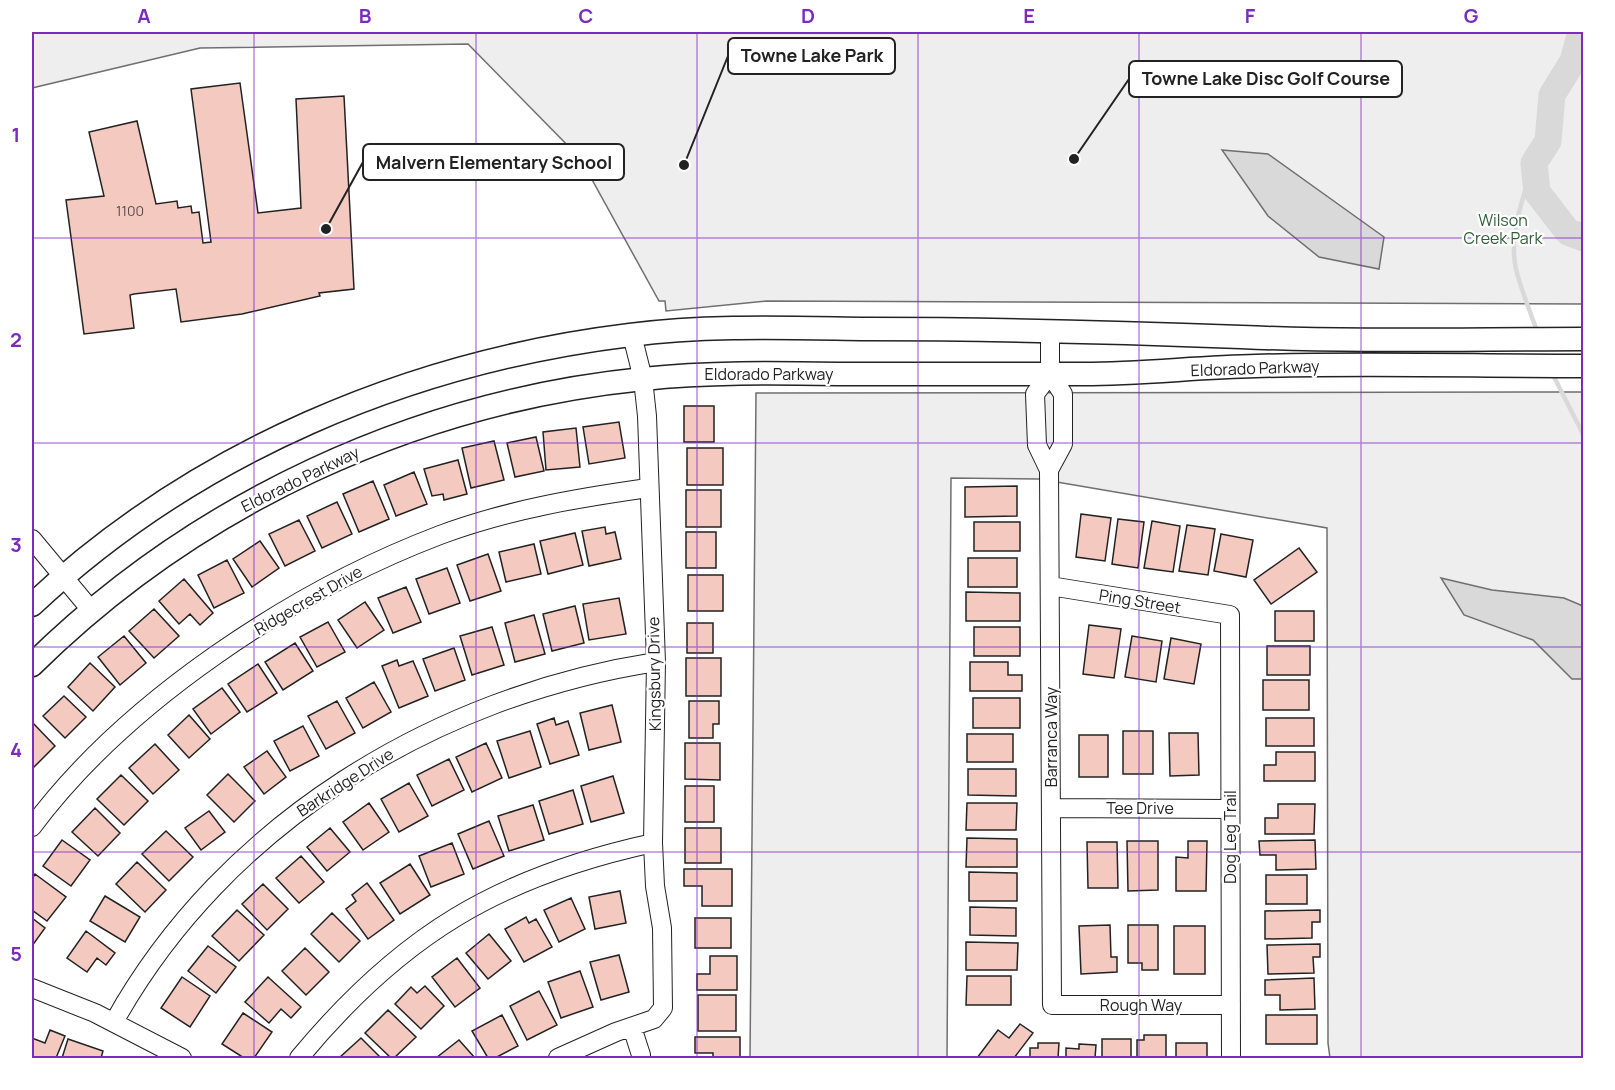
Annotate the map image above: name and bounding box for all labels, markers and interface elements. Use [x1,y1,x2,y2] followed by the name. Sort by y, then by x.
[137,2,151,29] text: A
[359,2,372,29] text: B
[579,2,593,29] text: C
[801,2,815,29] text: D
[1023,2,1035,29] text: E
[1245,2,1256,29] text: F
[1464,2,1479,29] text: G
[728,38,895,74] callout: Towne Lake Park
[741,43,885,67] text: Towne Lake Park
[1129,61,1402,97] callout: Towne Lake Disc Golf Course
[1142,66,1390,90] text: Towne Lake Disc Golf Course
[12,121,20,148] text: 1
[363,144,624,180] callout: Malvern Elementary School
[376,150,612,174] text: Malvern Elementary School
[116,201,144,220] house number: 1100
[1464,209,1543,249] park label: Wilson Creek Park
[10,326,22,353] text: 2
[1190,355,1320,381] street label: Eldorado Parkway
[705,363,834,385] street label: Eldorado Parkway
[237,441,363,517] street label: Eldorado Parkway
[10,531,22,558] text: 3
[250,560,366,640] street label: Ridgecrest Drive
[1097,584,1183,618] street label: Ping Street
[642,617,666,731] street label: Kingsbury Drive
[1040,686,1062,787] street label: Barranca Way
[10,736,22,763] text: 4
[293,743,397,821] street label: Barkridge Drive
[1219,790,1241,884] street label: Dog Leg Trail
[1106,797,1174,819] street label: Tee Drive
[10,940,22,967] text: 5
[1100,994,1183,1016] street label: Rough Way

